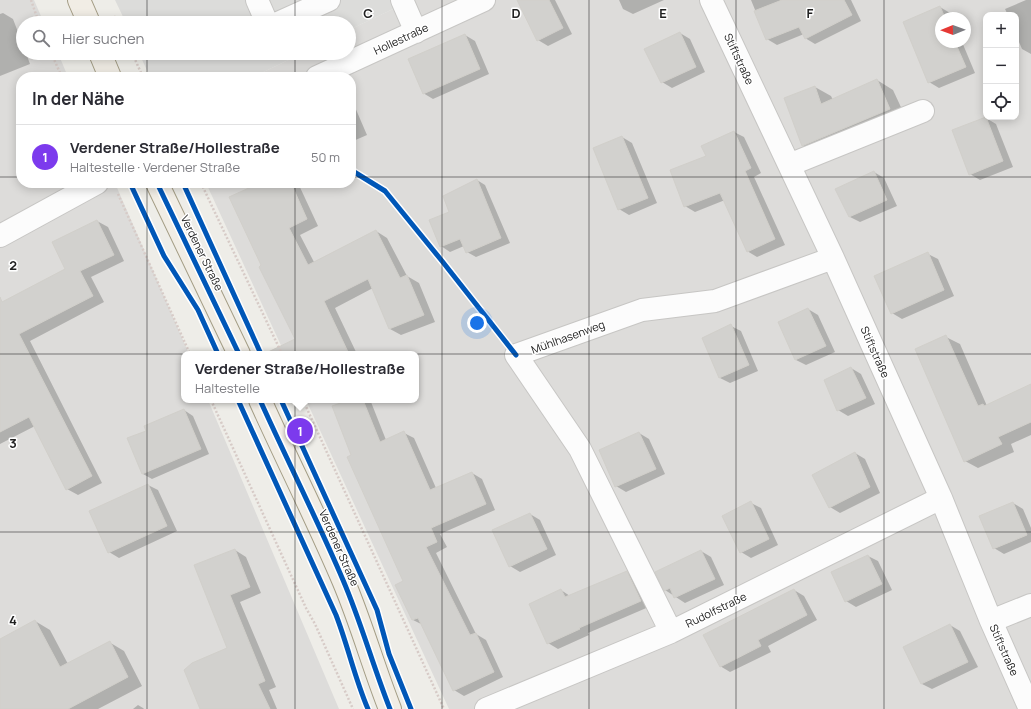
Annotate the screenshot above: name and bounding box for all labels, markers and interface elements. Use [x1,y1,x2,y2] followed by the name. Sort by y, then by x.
[363,4,373,22] text: C
[511,4,521,22] text: D
[659,4,667,22] text: E
[807,4,814,22] text: F
[935,12,971,48] north arrow
[983,12,1019,120] map controls
[983,12,1019,48] button: +
[16,16,356,60] search box
[371,19,431,58] street label: Hollestraße
[30,27,52,49] icon: search
[62,28,144,49] text: Hier suchen
[721,31,758,87] street label: Stiftstraße
[983,48,1019,84] button: −
[983,84,1019,120] button: locate
[32,87,125,110] text: In der Nähe
[70,137,280,158] text: Verdener Straße/Hollestraße
[42,148,48,166] text: 1
[311,148,340,166] text: 50 m
[70,158,240,176] text: Haltestelle · Verdener Straße
[178,213,227,294] street label: Verdener Straße
[9,256,17,274] text: 2
[467,313,487,333] your location
[529,316,607,357] street label: Mühlhasenweg
[857,324,894,381] street label: Stiftstraße
[181,351,419,403] popup
[195,358,405,379] text: Verdener Straße/Hollestraße
[195,379,260,397] text: Haltestelle
[287,416,313,446] pin: 1
[9,434,17,452] text: 3
[316,507,363,589] street label: Verdener Straße
[683,588,749,631] street label: Rudolfstraße
[9,611,17,629] text: 4
[986,622,1023,679] street label: Stiftstraße

